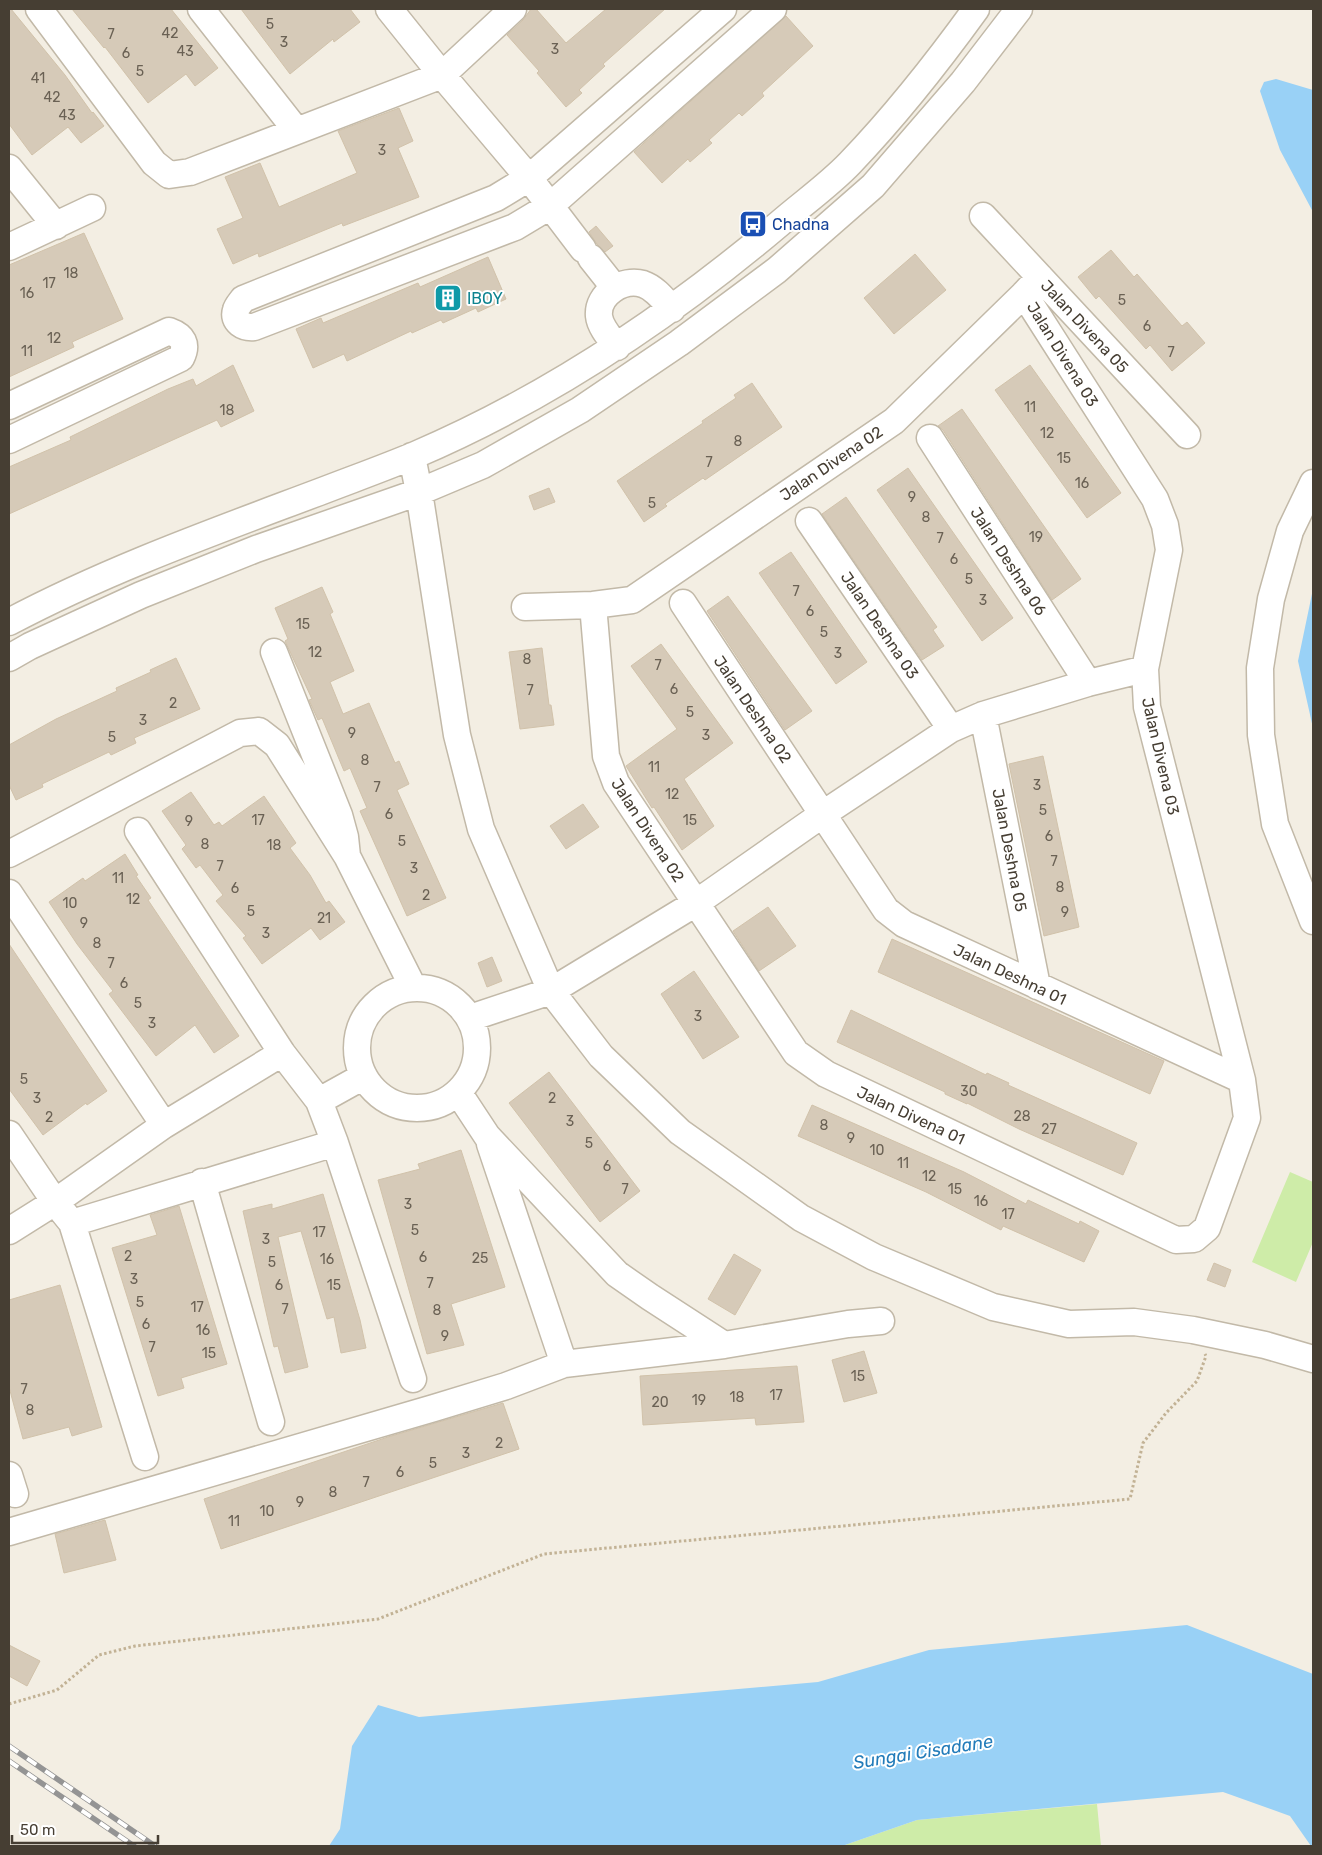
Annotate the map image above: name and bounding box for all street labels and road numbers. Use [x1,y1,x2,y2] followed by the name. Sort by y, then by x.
[1037,276,1132,377] street label: Jalan Divena 05
[1023,298,1102,410] street label: Jalan Divena 03
[776,422,886,505] street label: Jalan Divena 02
[966,504,1051,619] street label: Jalan Deshna 06
[837,568,923,682] street label: Jalan Deshna 03
[710,652,795,766] street label: Jalan Deshna 02
[1138,696,1183,817] street label: Jalan Divena 03
[607,775,688,886] street label: Jalan Divena 02
[988,787,1031,913] street label: Jalan Deshna 05
[950,940,1069,1009] street label: Jalan Deshna 01
[854,1082,968,1149] street label: Jalan Divena 01

